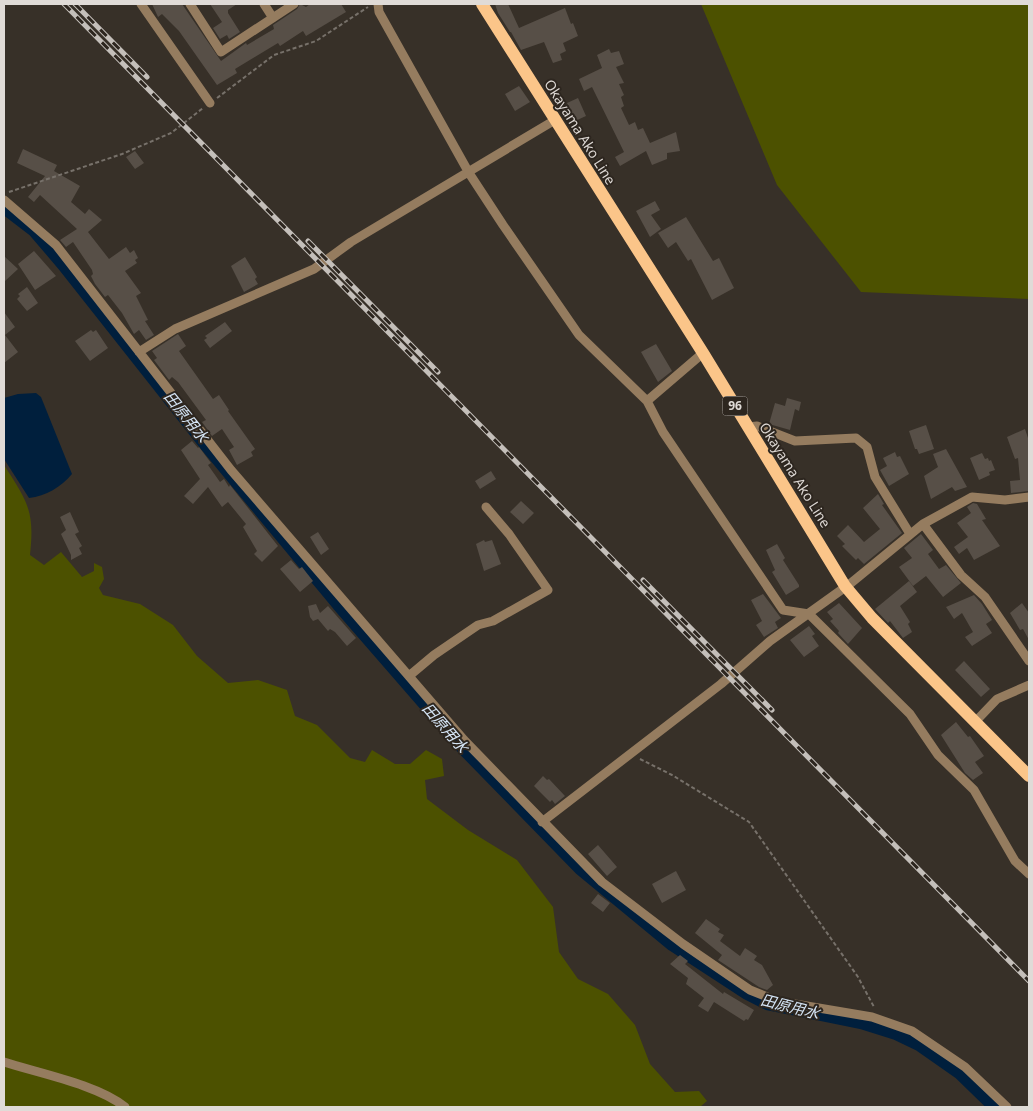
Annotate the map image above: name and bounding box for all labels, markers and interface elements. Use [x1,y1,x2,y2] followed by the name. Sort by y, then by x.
[540,75,621,188] street label: Okayama Ako Line
[160,387,215,448] water label: 田原用水
[722,396,748,416] road number: 96
[755,418,836,531] street label: Okayama Ako Line
[419,698,474,758] water label: 田原用水
[759,989,824,1023] water label: 田原用水

